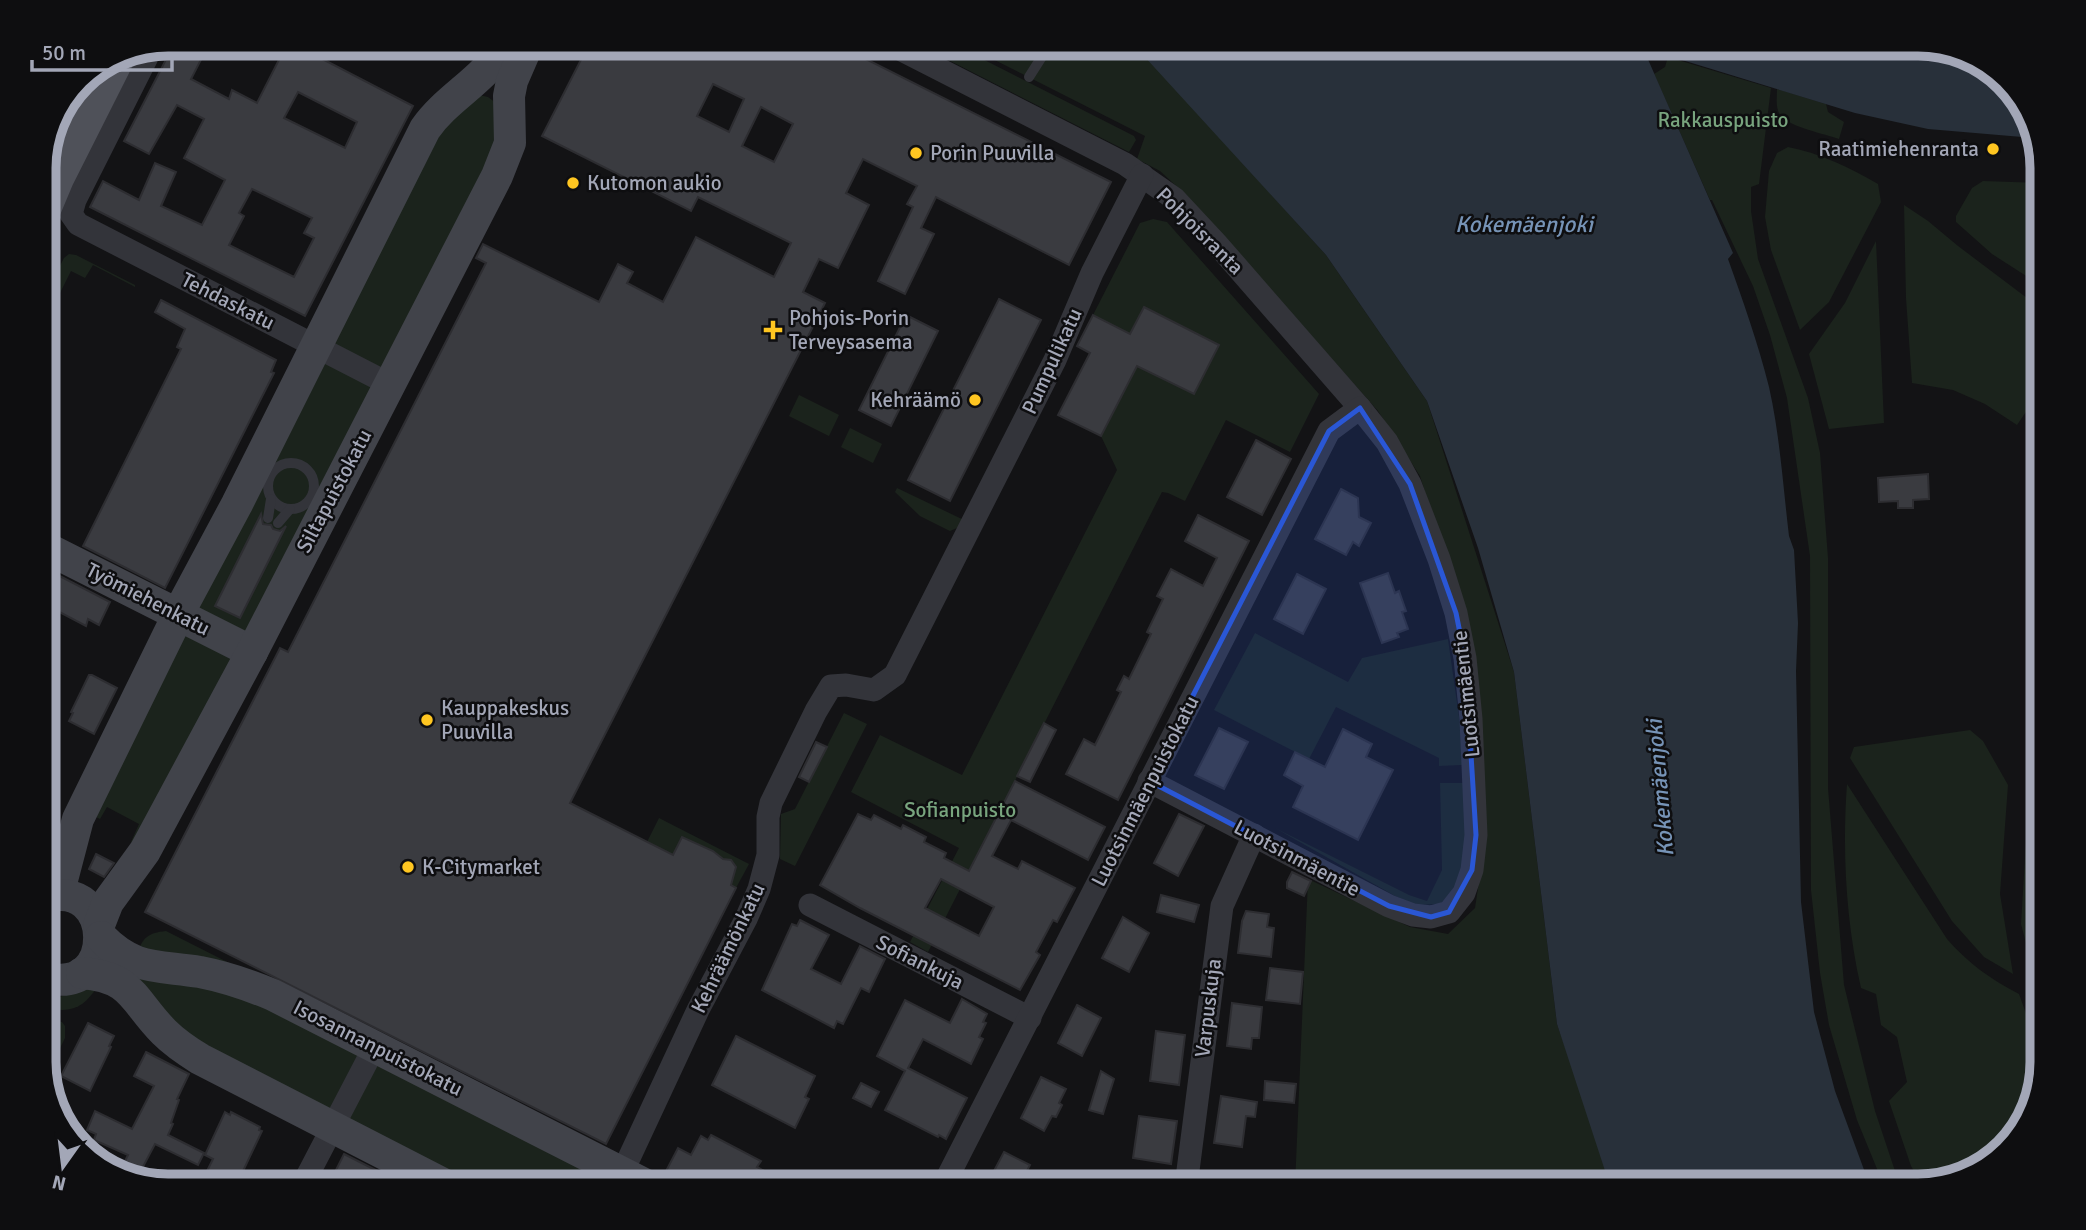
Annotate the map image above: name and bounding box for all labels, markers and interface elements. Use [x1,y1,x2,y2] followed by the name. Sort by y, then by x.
[32,28,172,72] scale bar
[42,40,86,66] text: 50 m
[1658,107,1788,133] park label: Rakkauspuisto
[1818,136,1979,162] place label: Raatimiehenranta
[930,140,1054,166] place label: Porin Puuvilla
[1985,141,2001,157] marker: Raatimiehenranta
[908,145,924,161] marker: Porin Puuvilla
[587,170,722,196] place label: Kutomon aukio
[565,175,581,191] marker: Kutomon aukio
[1151,182,1249,280] street label: Pohjoisranta
[1455,210,1596,239] water label: Kokemäenjoki
[177,266,279,336] street label: Tehdaskatu
[1016,304,1088,418] street label: Pumpulikatu
[789,305,913,355] place label: Pohjois-Porin Terveysasema
[763,320,783,340] marker: Pohjois-Porin Terveysasema
[870,387,961,413] place label: Kehräämö
[967,392,983,408] marker: Kehräämö
[290,425,378,557] street label: Siltapuistokatu
[82,557,214,641] street label: Työmiehenkatu
[1446,629,1486,759] street label: Luotsimäentie
[1086,691,1204,891] street label: Luotsinmäenpuistokatu
[441,695,569,745] place label: Kauppakeskus Puuvilla
[419,712,435,728] marker: Kauppakeskus Puuvilla
[1639,715,1680,858] water label: Kokemäenjoki
[904,797,1016,823] park label: Sofianpuisto
[1229,814,1365,902] street label: Luotsinmäentie
[422,854,540,880] place label: K-Citymarket
[400,859,416,875] marker: K-Citymarket
[685,879,771,1017] street label: Kehräämönkatu
[872,929,968,995] street label: Sofiankuja
[1189,957,1227,1059] street label: Varpuskuja
[289,994,467,1102] street label: Isosannanpuistokatu
[28,1132,98,1202] north arrow
[50,1169,68,1196] text: N

